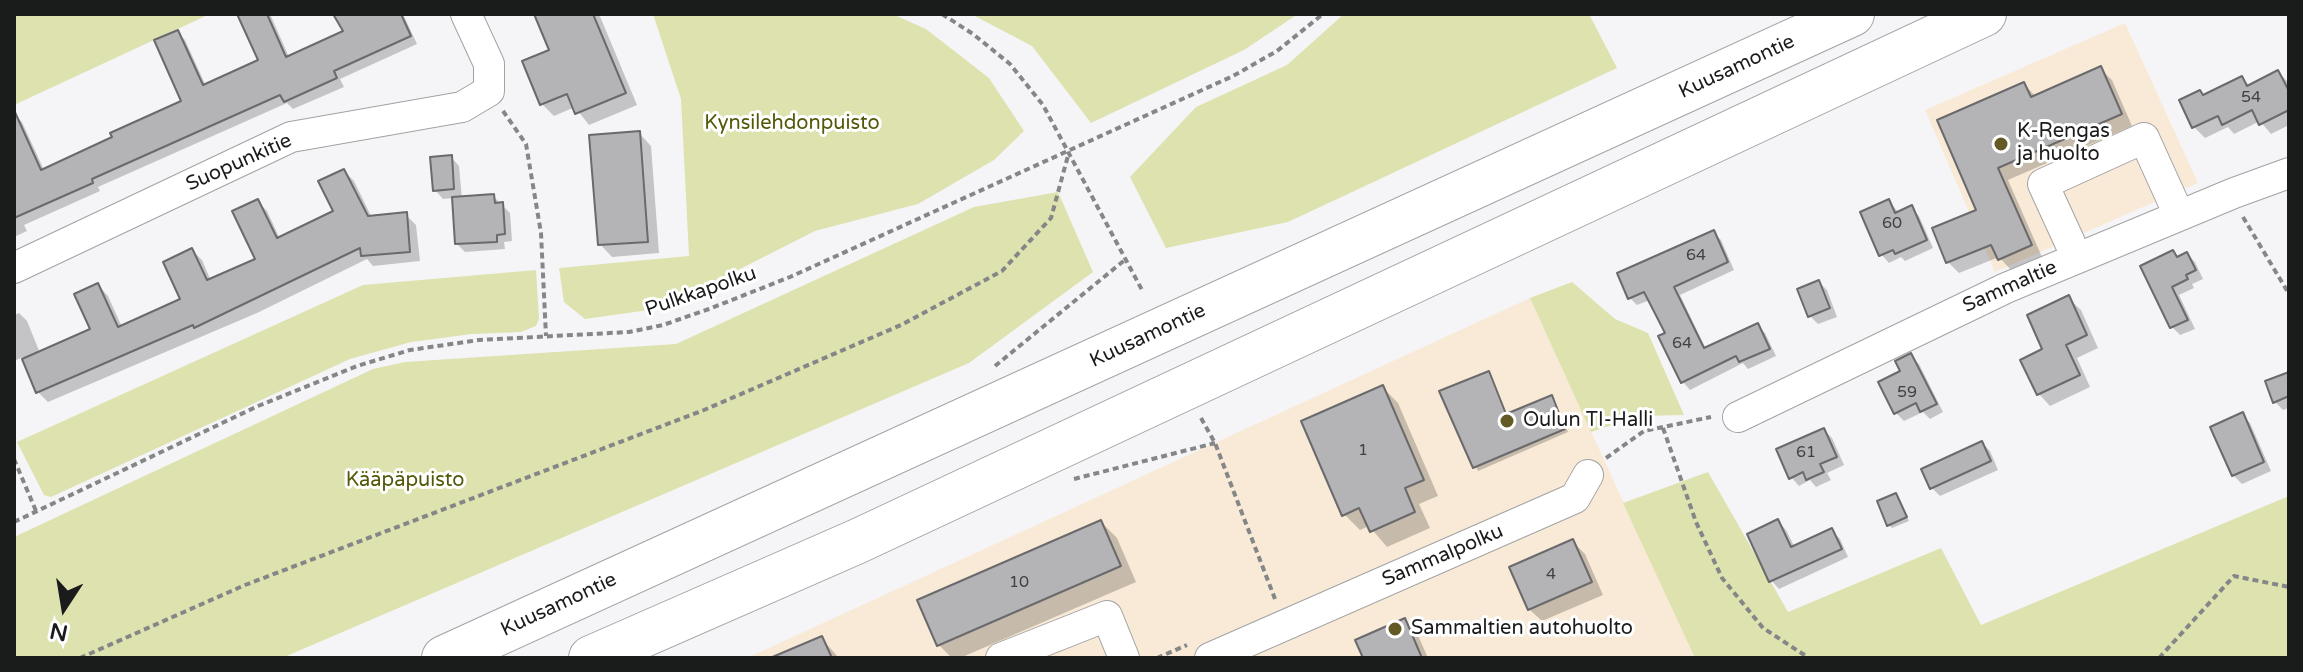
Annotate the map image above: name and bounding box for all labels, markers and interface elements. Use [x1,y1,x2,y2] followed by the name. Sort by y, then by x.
[1675,30,1799,104] street label: Kuusamontie
[2241,88,2261,108] house number: 54
[704,112,880,136] park label: Kynsilehdonpuisto
[2017,120,2110,167] place label: K-Rengas ja huolto
[182,129,296,197] street label: Suopunkitie
[1992,135,2010,153] marker: K-Rengas ja huolto
[1882,214,1902,234] house number: 60
[1686,246,1706,266] house number: 64
[1959,256,2061,318] street label: Sammaltie
[642,262,760,322] street label: Pulkkapolku
[1086,299,1210,373] street label: Kuusamontie
[1672,334,1692,354] house number: 64
[1897,383,1917,403] house number: 59
[1523,409,1653,433] place label: Oulun TI-Halli
[1498,412,1516,430] marker: Oulun TI-Halli
[1358,441,1368,461] house number: 1
[1796,443,1816,463] house number: 61
[346,469,464,493] park label: Kääpäpuisto
[1379,520,1507,592] street label: Sammalpolku
[1546,565,1556,585] house number: 4
[24,568,104,648] north arrow
[497,568,621,642] street label: Kuusamontie
[1009,573,1029,593] house number: 10
[48,617,70,646] text: N
[1411,617,1633,641] place label: Sammaltien autohuolto
[1386,620,1404,638] marker: Sammaltien autohuolto

